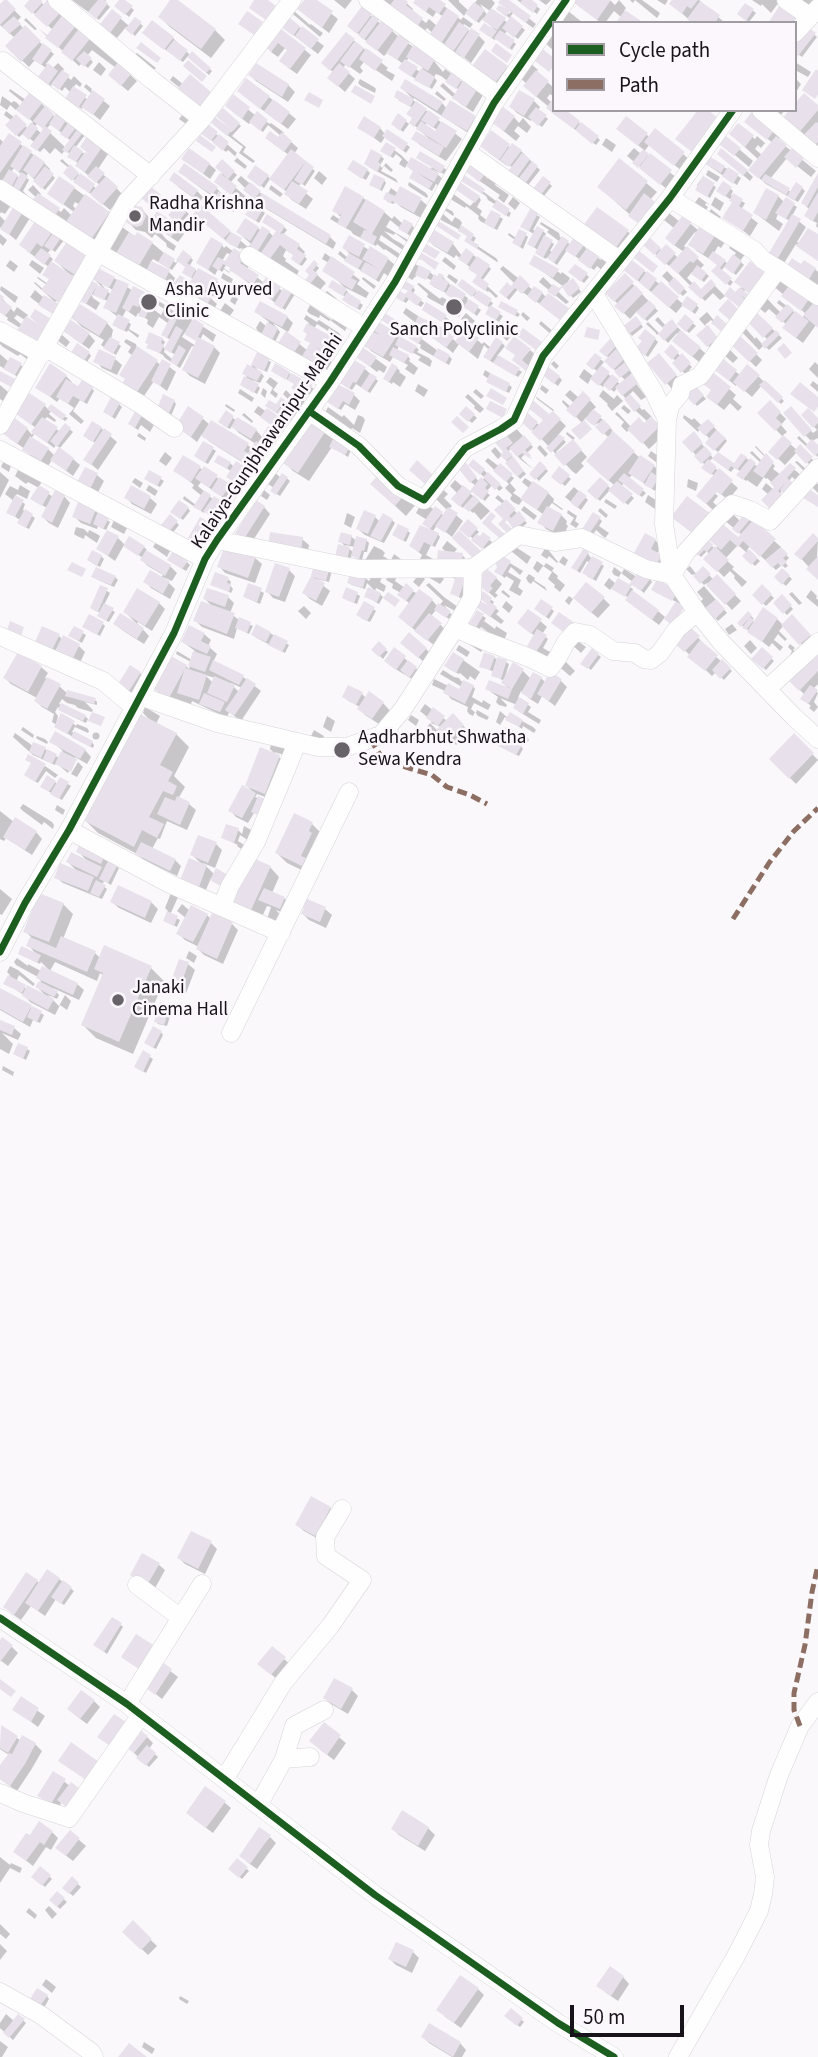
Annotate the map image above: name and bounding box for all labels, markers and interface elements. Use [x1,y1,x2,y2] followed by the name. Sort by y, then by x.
[552,21,797,112] legend
[619,35,710,65] text: Cycle path
[619,70,659,100] text: Path
[149,194,264,238] place label: Radha Krishna Mandir
[127,208,143,224] marker: Radha Krishna Mandir
[165,280,273,324] place label: Asha Ayurved Clinic
[139,292,159,312] marker: Asha Ayurved Clinic
[444,297,464,317] marker: Sanch Polyclinic
[389,320,519,342] place label: Sanch Polyclinic
[187,330,349,554] street label: Kalaiya-Gunjbhawanipur-Malahi
[358,728,526,772] place label: Aadharbhut Shwatha Sewa Kendra
[332,740,352,760] marker: Aadharbhut Shwatha Sewa Kendra
[132,978,228,1022] place label: Janaki Cinema Hall
[110,992,126,1008] marker: Janaki Cinema Hall
[573,1990,687,2034] scale bar
[583,2002,625,2032] text: 50 m

